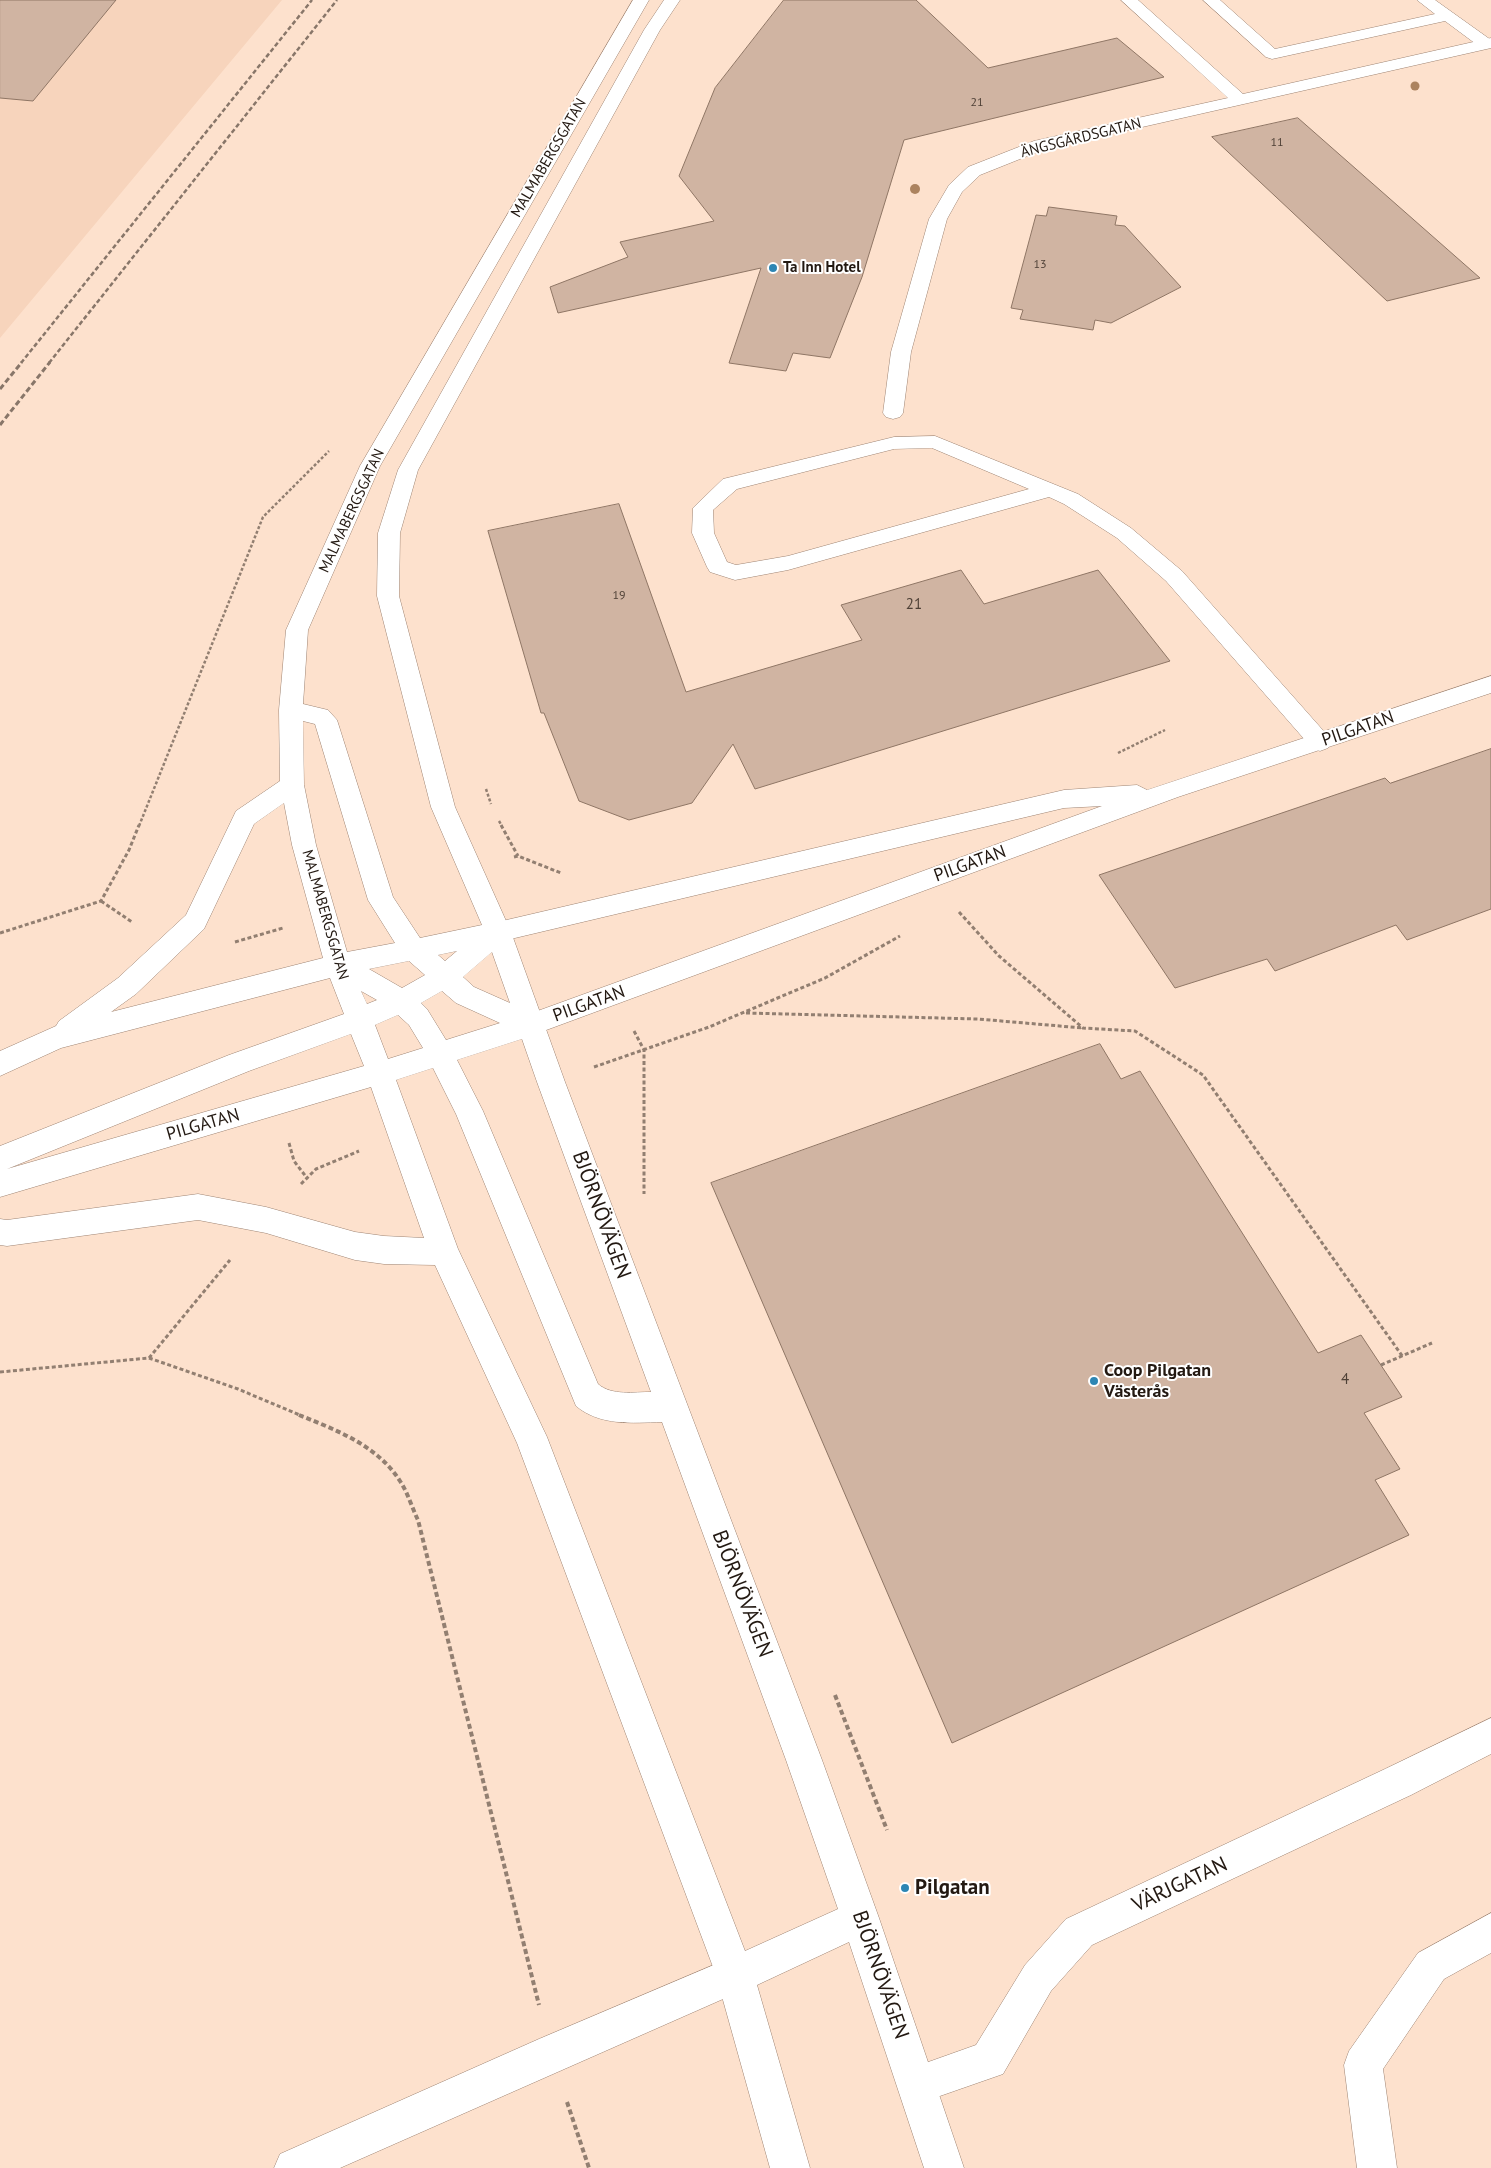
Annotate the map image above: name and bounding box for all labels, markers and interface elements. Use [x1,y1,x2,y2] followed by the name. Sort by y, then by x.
[508,95,590,221] street label: MALMABERGSGATAN
[970,96,984,110] house number: 21
[1019,114,1143,162] street label: ÄNGSGÄRDSGATAN
[1270,136,1284,150] house number: 11
[1033,258,1047,272] house number: 13
[783,259,861,277] place label: Ta Inn Hotel
[767,262,779,274] marker: Ta Inn Hotel
[315,446,389,576] street label: MALMABERGSGATAN
[612,589,626,603] house number: 19
[906,596,922,614] house number: 21
[1319,707,1397,751] street label: PILGATAN
[931,841,1009,887] street label: PILGATAN
[298,848,352,982] street label: MALMABERGSGATAN
[550,981,628,1027] street label: PILGATAN
[164,1104,242,1146] street label: PILGATAN
[566,1148,636,1282] street label: BJÖRNÖVÄGEN
[1104,1360,1211,1402] place label: Coop Pilgatan Västerås
[1341,1371,1349,1389] house number: 4
[1088,1375,1100,1387] marker: Coop Pilgatan Västerås
[706,1527,778,1661] street label: BJÖRNÖVÄGEN
[1128,1852,1232,1918] street label: VÄRJGATAN
[915,1875,990,1901] place label: Pilgatan
[899,1882,911,1894] marker: Pilgatan
[846,1907,914,2043] street label: BJÖRNÖVÄGEN

